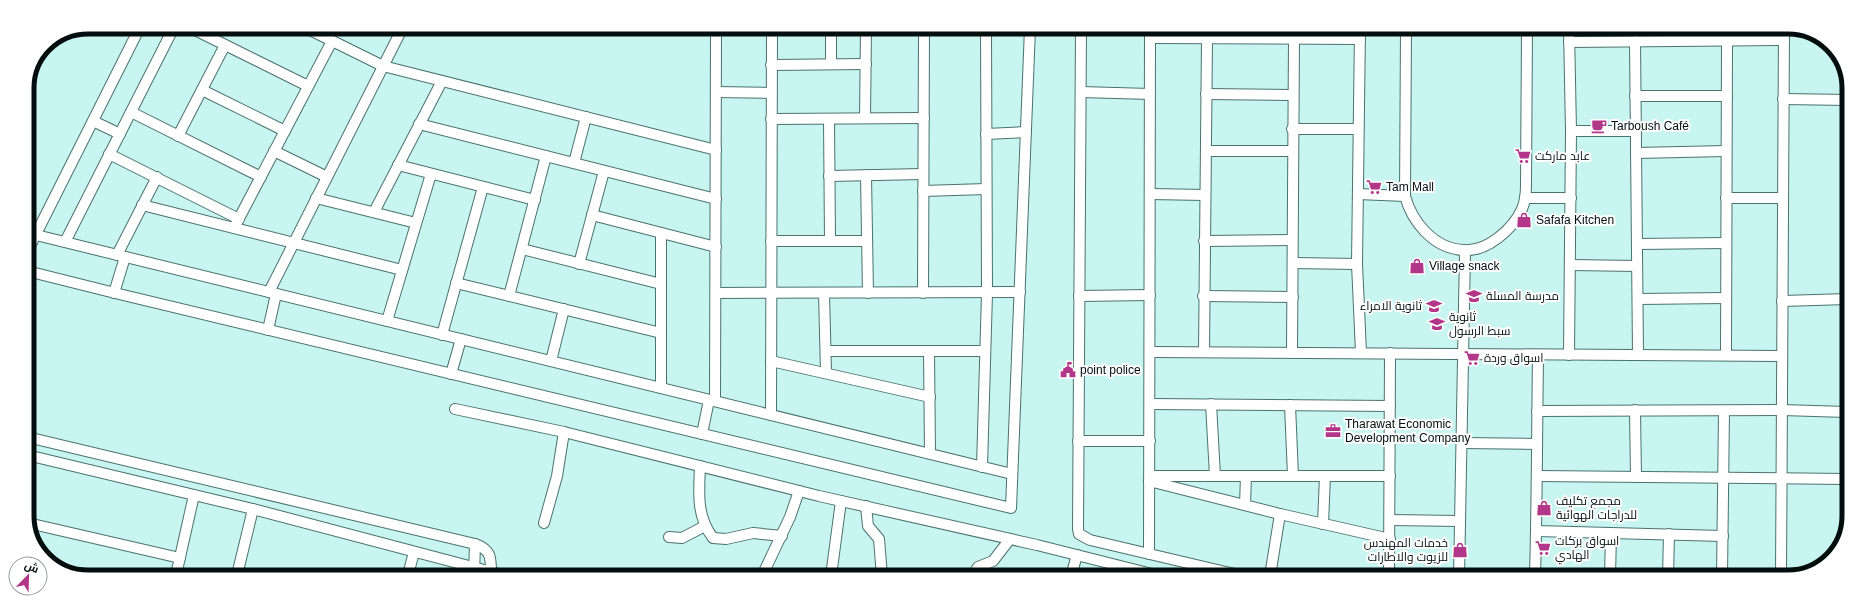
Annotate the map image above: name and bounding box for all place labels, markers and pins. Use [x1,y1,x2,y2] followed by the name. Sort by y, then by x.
[1590,117,1608,135] cafe icon: Tarboush Café
[1611,119,1689,133] place label: Tarboush Café
[1514,147,1532,165] supermarket icon: عابد ماركت
[1535,149,1590,163] place label: عابد ماركت
[1365,178,1383,196] supermarket icon: Tam Mall
[1386,180,1434,194] place label: Tam Mall
[1515,211,1533,229] shop icon: Safafa Kitchen
[1536,213,1614,227] place label: Safafa Kitchen
[1408,257,1426,275] shop icon: Village snack
[1429,259,1500,273] place label: Village snack
[1465,287,1483,305] school or university icon: مدرسة المسلة
[1486,289,1559,303] place label: مدرسة المسلة
[1425,297,1443,315] school or university icon: ثانوية الامراء
[1360,299,1423,313] place label: ثانوية الامراء
[1449,310,1510,338] place label: ثانوية سبط الرسول
[1428,315,1446,333] school or university icon: ثانوية سبط الرسول
[1463,349,1481,367] supermarket icon: اسواق وردة
[1484,351,1544,365] place label: اسواق وردة
[1059,361,1077,379] public building icon: point police
[1080,363,1141,377] place label: point police
[1345,417,1470,445] place label: Tharawat Economic Development Company
[1324,422,1342,440] office icon: Tharawat Economic Development Company
[1556,494,1637,522] place label: مجمع تكليف للدراجات الهوائية
[1535,499,1553,517] shop icon: مجمع تكليف للدراجات الهوائية
[1555,534,1619,565] place label: اسواق بركات الهادي
[1364,536,1448,564] place label: خدمات المهندس للزيوت والاطارات
[1534,539,1552,557] supermarket icon: اسواق بركات الهادي
[1451,541,1469,559] shop icon: خدمات المهندس للزيوت والاطارات

